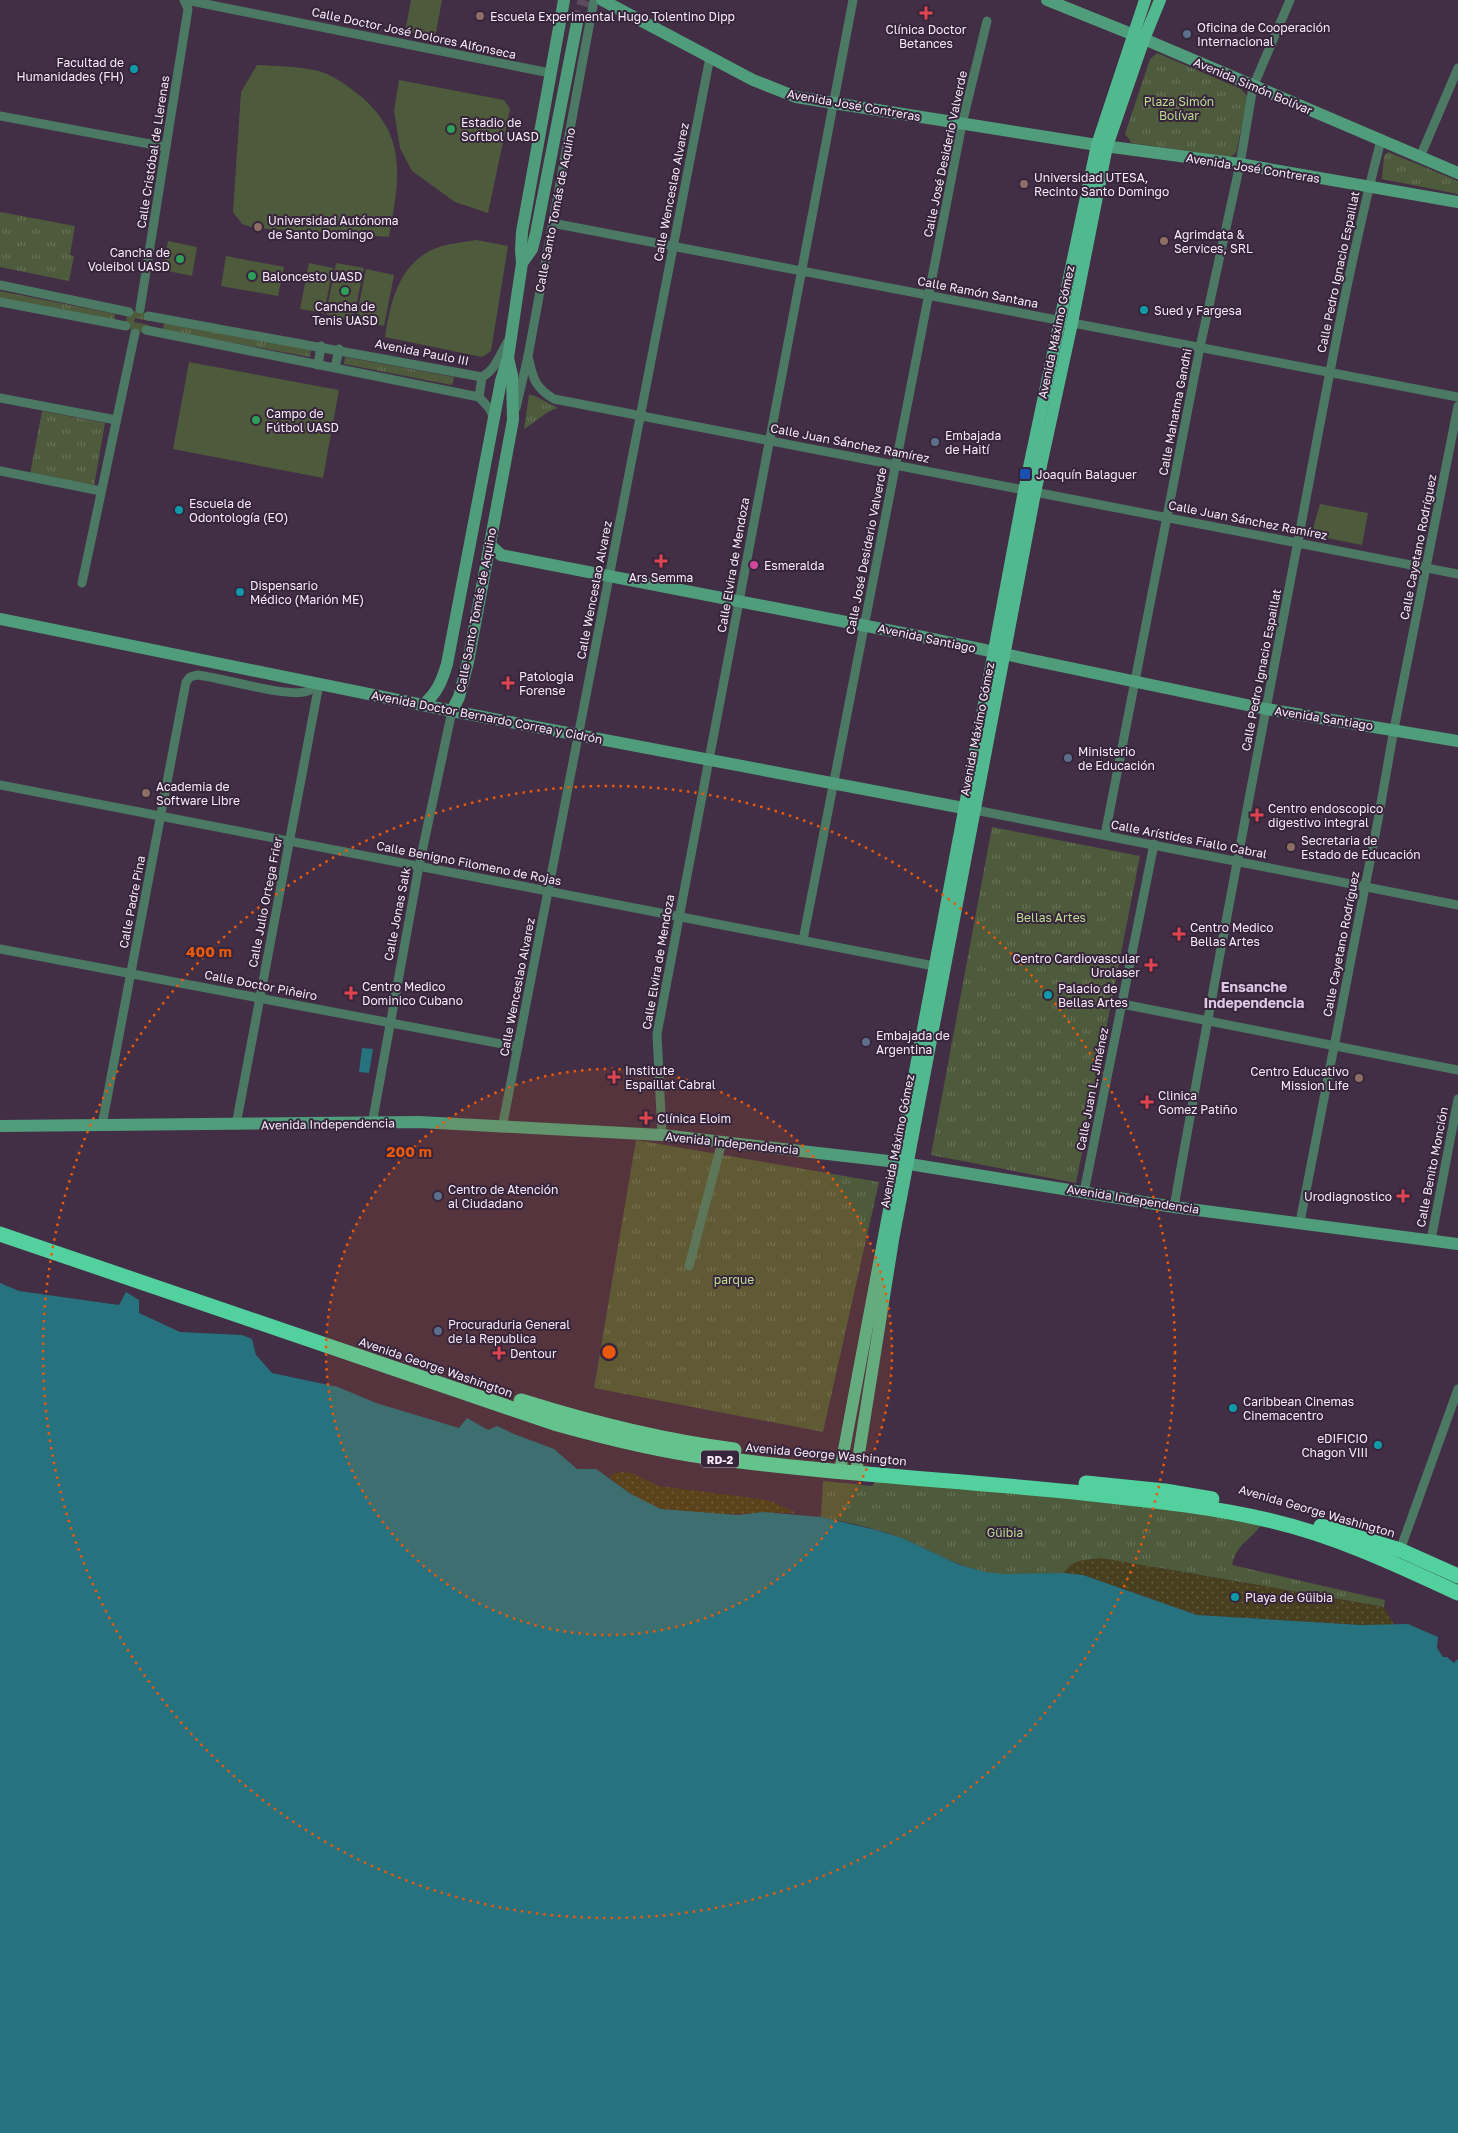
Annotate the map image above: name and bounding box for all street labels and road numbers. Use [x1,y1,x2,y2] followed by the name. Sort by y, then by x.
[310,4,518,62] street label: Calle Doctor José Dolores Alfonseca
[1191,54,1315,118] street label: Avenida Simón Bolívar
[920,69,970,239] street label: Calle José Desiderio Valverde
[133,74,173,230] street label: Calle Cristóbal de Llerenas
[786,86,922,124] street label: Avenida José Contreras
[650,122,692,262] street label: Calle Wenceslao Alvarez
[532,127,578,293] street label: Calle Santo Tomás de Aquino
[1185,150,1321,186] street label: Avenida José Contreras
[1314,190,1363,354] street label: Calle Pedro Ignacio Espaillat
[1035,264,1077,400] street label: Avenida Máximo Gómez
[916,273,1040,311] street label: Calle Ramón Santana
[374,336,470,368] street label: Avenida Paulo III
[1155,347,1195,477] street label: Calle Mahatma Gandhi
[769,420,931,466] street label: Calle Juan Sánchez Ramírez
[842,466,890,636] street label: Calle José Desiderio Valverde
[1397,473,1439,621] street label: Calle Cayetano Rodríguez
[714,496,752,634] street label: Calle Elvira de Mendoza
[1167,497,1329,543] street label: Calle Juan Sánchez Ramírez
[573,520,615,660] street label: Calle Wenceslao Alvarez
[453,527,499,693] street label: Calle Santo Tomás de Aquino
[1238,588,1284,752] street label: Calle Pedro Ignacio Espaillat
[877,620,977,656] street label: Avenida Santiago
[957,661,997,797] street label: Avenida Máximo Gómez
[370,687,604,747] street label: Avenida Doctor Bernardo Correa y Cidrón
[1274,703,1374,733] street label: Avenida Santiago
[1110,816,1269,862] street label: Calle Arístides Fiallo Cabral
[245,835,285,969] street label: Calle Julio Ortega Frier
[375,838,563,888] street label: Calle Benigno Filomeno de Rojas
[116,854,148,950] street label: Calle Padre Pina
[381,866,413,962] street label: Calle Jonas Salk
[1320,870,1362,1018] street label: Calle Cayetano Rodríguez
[639,893,677,1031] street label: Calle Elvira de Mendoza
[496,917,538,1057] street label: Calle Wenceslao Alvarez
[203,967,319,1003] street label: Calle Doctor Piñeiro
[1073,1026,1111,1152] street label: Calle Juan L. Jiménez
[877,1073,917,1209] street label: Avenida Máximo Gómez
[1413,1106,1451,1228] street label: Calle Benito Monción
[261,1115,395,1133] street label: Avenida Independencia
[665,1129,799,1157] street label: Avenida Independencia
[1066,1181,1200,1217] street label: Avenida Independencia
[357,1334,515,1400] street label: Avenida George Washington
[745,1439,907,1469] street label: Avenida George Washington
[701,1450,739,1468] road number: RD-2
[1237,1481,1397,1541] street label: Avenida George Washington

